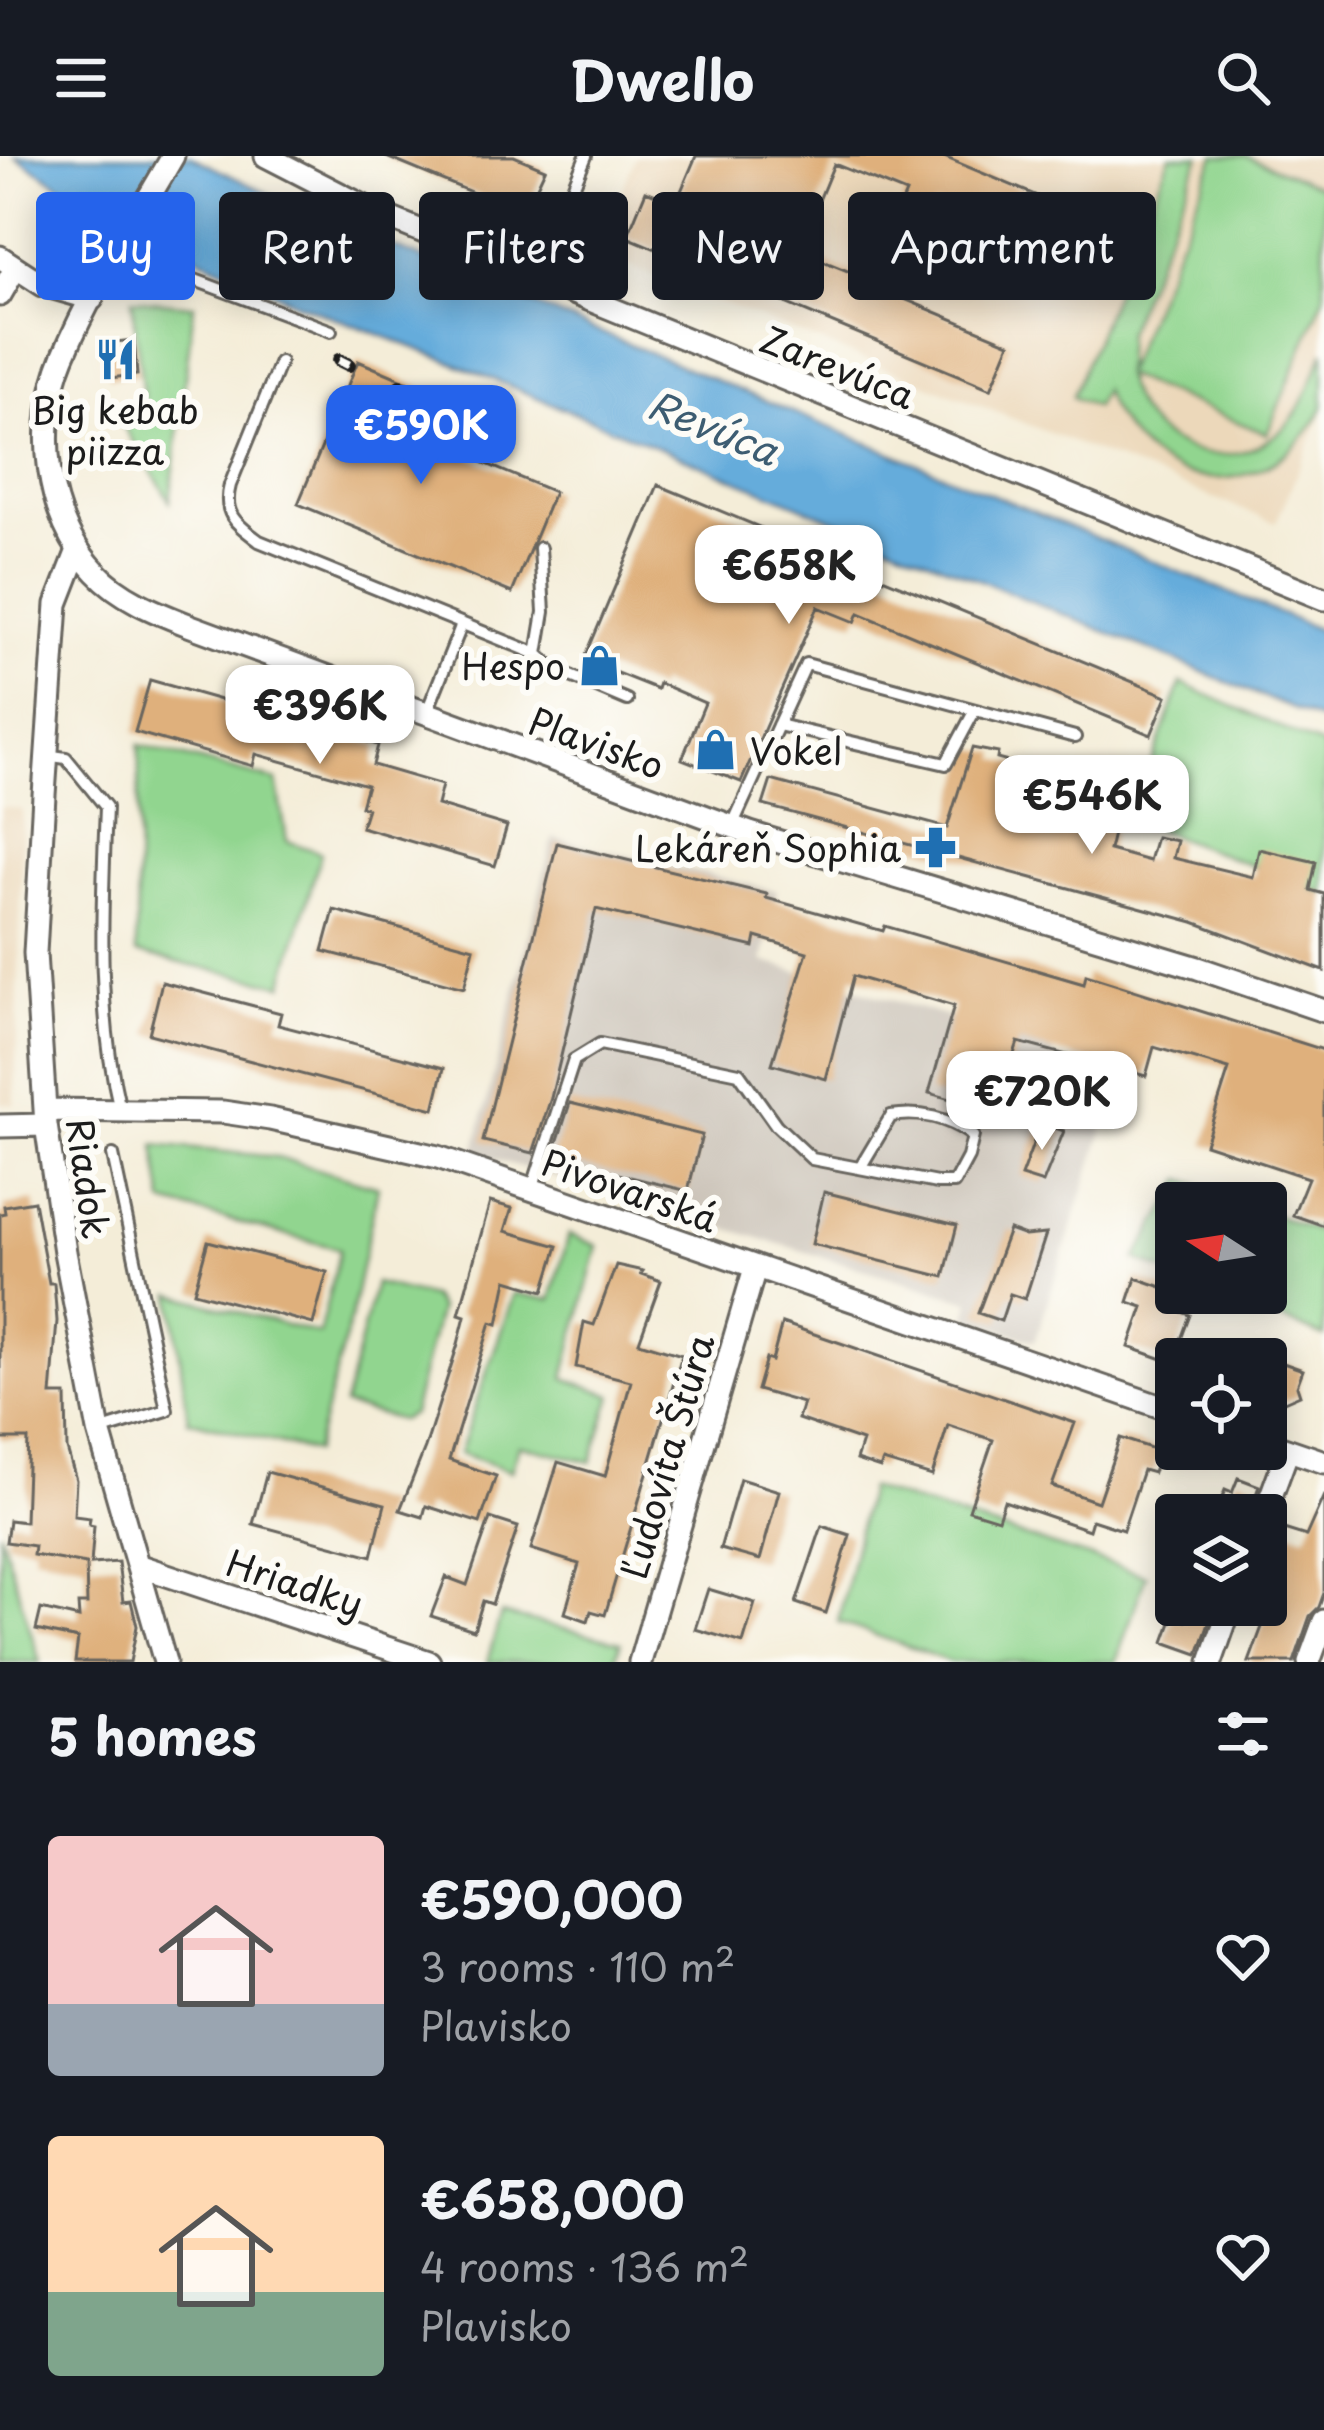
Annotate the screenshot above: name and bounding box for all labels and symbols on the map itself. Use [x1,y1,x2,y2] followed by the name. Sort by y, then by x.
[753,311,924,422] street label: Zarevúca
[92,336,138,382] restaurant icon: Big kebab piizza
[640,373,789,479] water label: Revúca
[31,382,199,477] place label: Big kebab piizza
[337,385,505,487] pin: €590K
[705,525,873,627] pin: €658K
[462,638,565,692] place label: Hespo
[576,642,622,688] shop icon: Hespo
[236,665,404,767] pin: €396K
[522,693,672,791] street label: Plavisko
[750,723,842,777] place label: Vokel
[693,727,739,773] shop icon: Vokel
[1008,755,1176,857] pin: €546K
[635,820,901,874] place label: Lekáreň Sophia
[912,824,958,870] pharmacy icon: Lekáreň Sophia
[958,1051,1126,1153] pin: €720K
[54,1114,124,1242] street label: Riadok
[535,1134,725,1244] street label: Pivovarská
[1155,1182,1287,1314] north arrow
[605,1328,727,1584] street label: Ľudovíta Štúra
[220,1535,370,1629] street label: Hriadky

